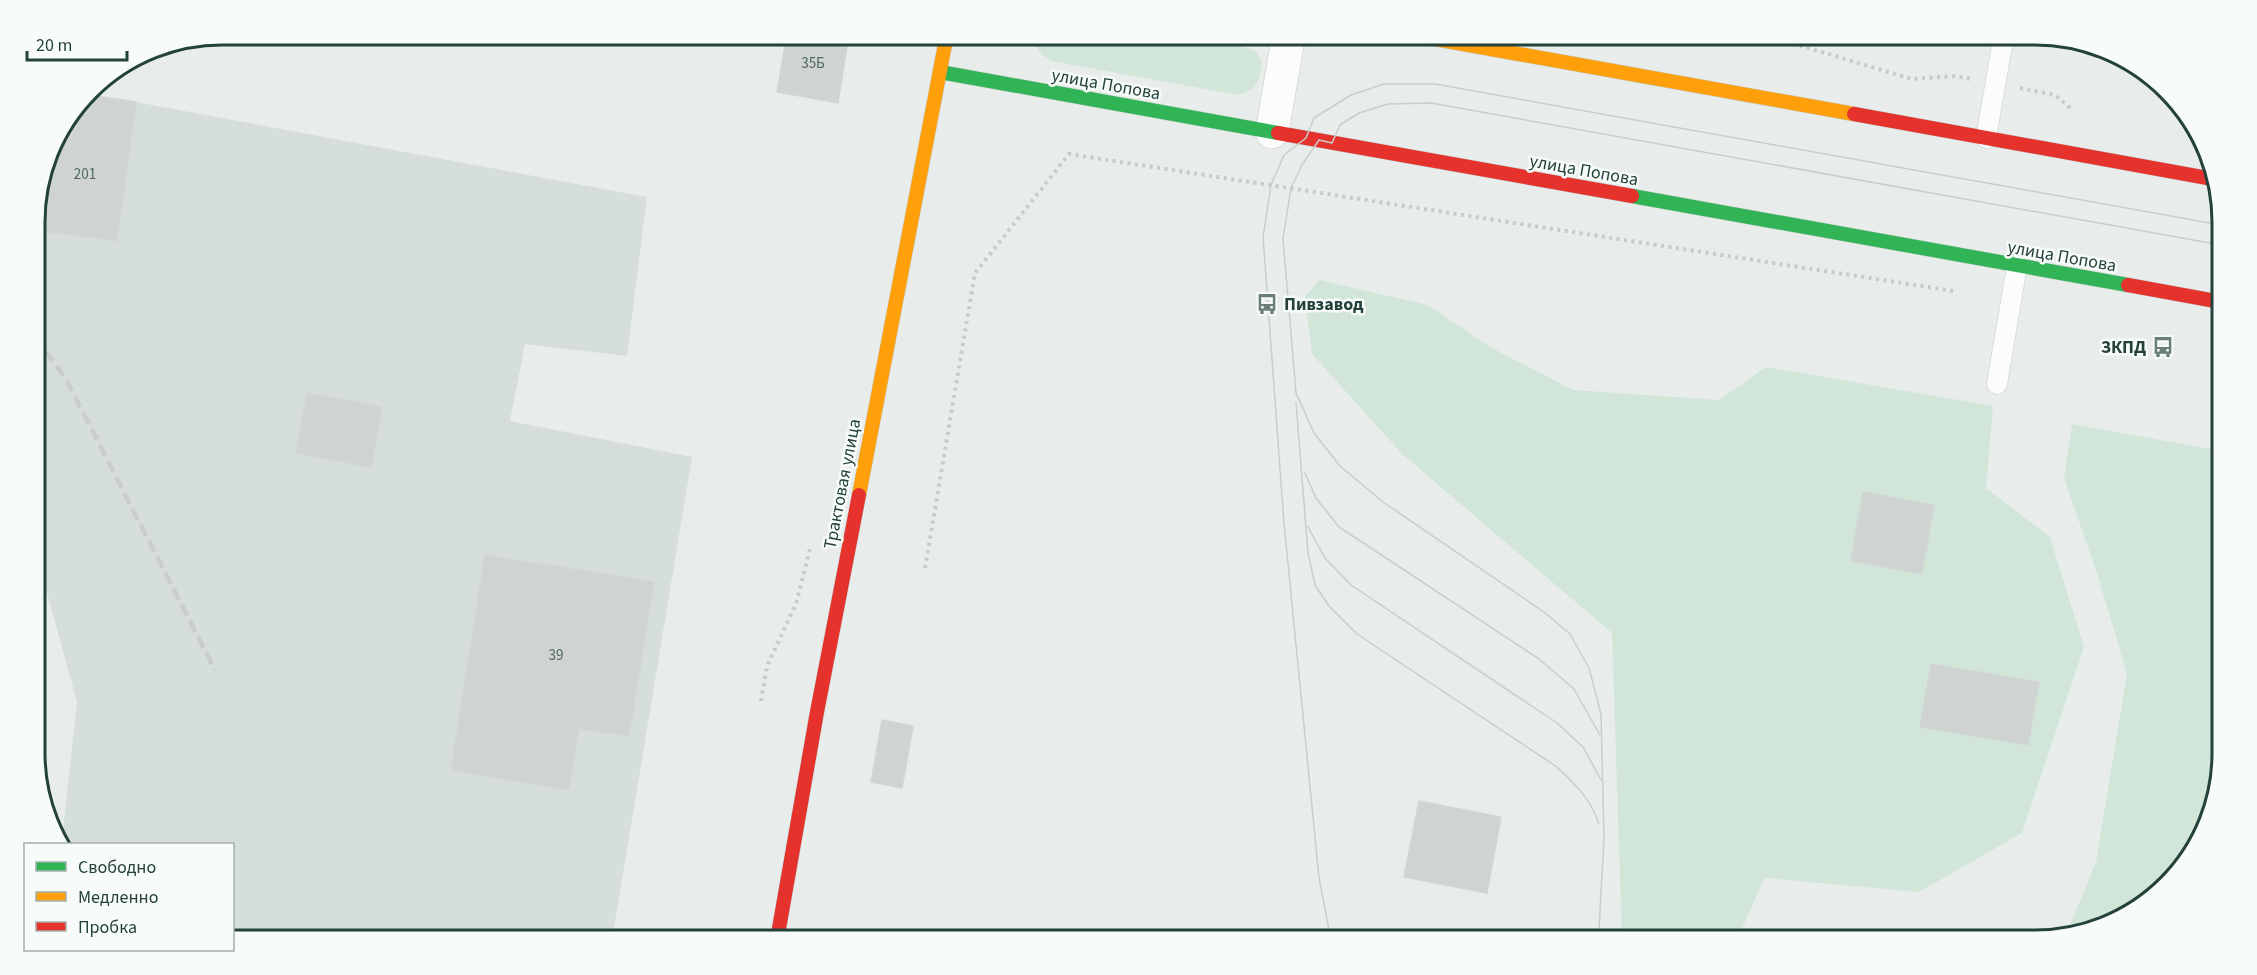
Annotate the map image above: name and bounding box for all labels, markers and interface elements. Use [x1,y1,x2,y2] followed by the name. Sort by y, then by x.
[27,24,128,62] scale bar
[36,33,72,58] text: 20 m
[801,53,825,74] house number: 35Б
[1050,63,1162,106] street label: улица Попова
[1528,149,1640,192] street label: улица Попова
[74,164,96,185] house number: 201
[2006,235,2118,278] street label: улица Попова
[1255,292,1279,316] bus stop icon: Пивзавод
[1284,292,1364,317] place label: Пивзавод
[2101,335,2146,360] place label: ЗКПД
[2151,335,2175,359] bus stop icon: ЗКПД
[818,417,867,551] street label: Трактовая улица
[549,645,563,666] house number: 39
[24,843,234,951] legend
[78,855,156,880] text: Свободно
[78,885,158,910] text: Медленно
[78,915,137,940] text: Пробка

